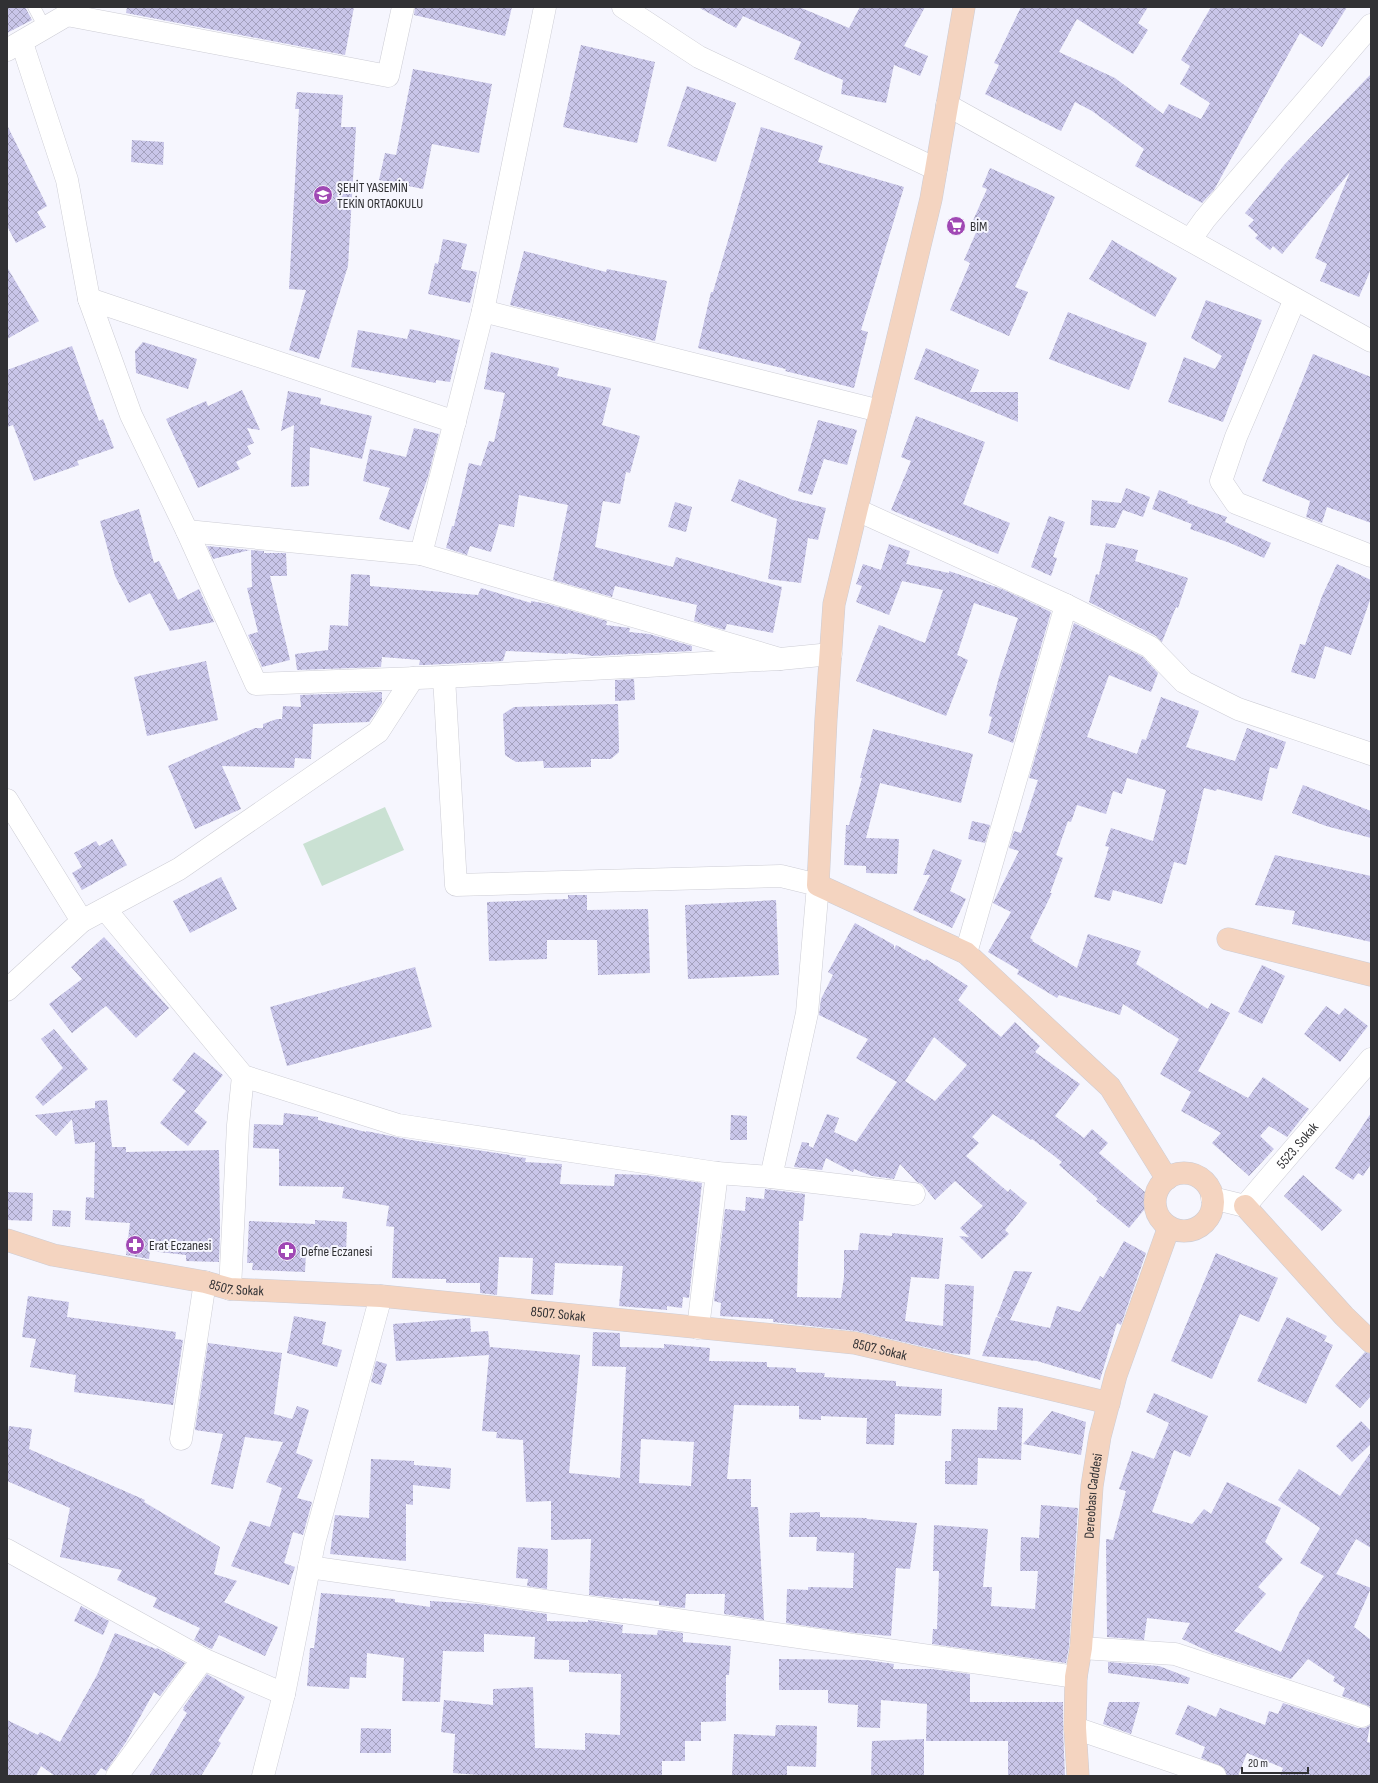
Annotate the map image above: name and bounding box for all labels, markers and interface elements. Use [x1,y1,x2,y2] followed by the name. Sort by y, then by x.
[337,179,423,212] place label: ŞEHİT YASEMİN TEKİN ORTAOKULU
[312,184,334,206] school or university icon: ŞEHİT YASEMİN TEKİN ORTAOKULU
[945,215,967,237] supermarket icon: BİM
[970,218,987,235] place label: BİM
[1273,1118,1322,1172] street label: 5523. Sokak
[124,1234,146,1256] pharmacy icon: Erat Eczanesi
[149,1237,211,1254] place label: Erat Eczanesi
[276,1240,298,1262] pharmacy icon: Defne Eczanesi
[301,1243,372,1260] place label: Defne Eczanesi
[207,1275,265,1299] street label: 8507. Sokak
[530,1302,587,1325] street label: 8507. Sokak
[851,1334,910,1364] street label: 8507. Sokak
[1080,1452,1106,1539] street label: Dereobası Caddesi
[1242,1749,1308,1775] scale bar
[1248,1756,1268,1771] text: 20 m

